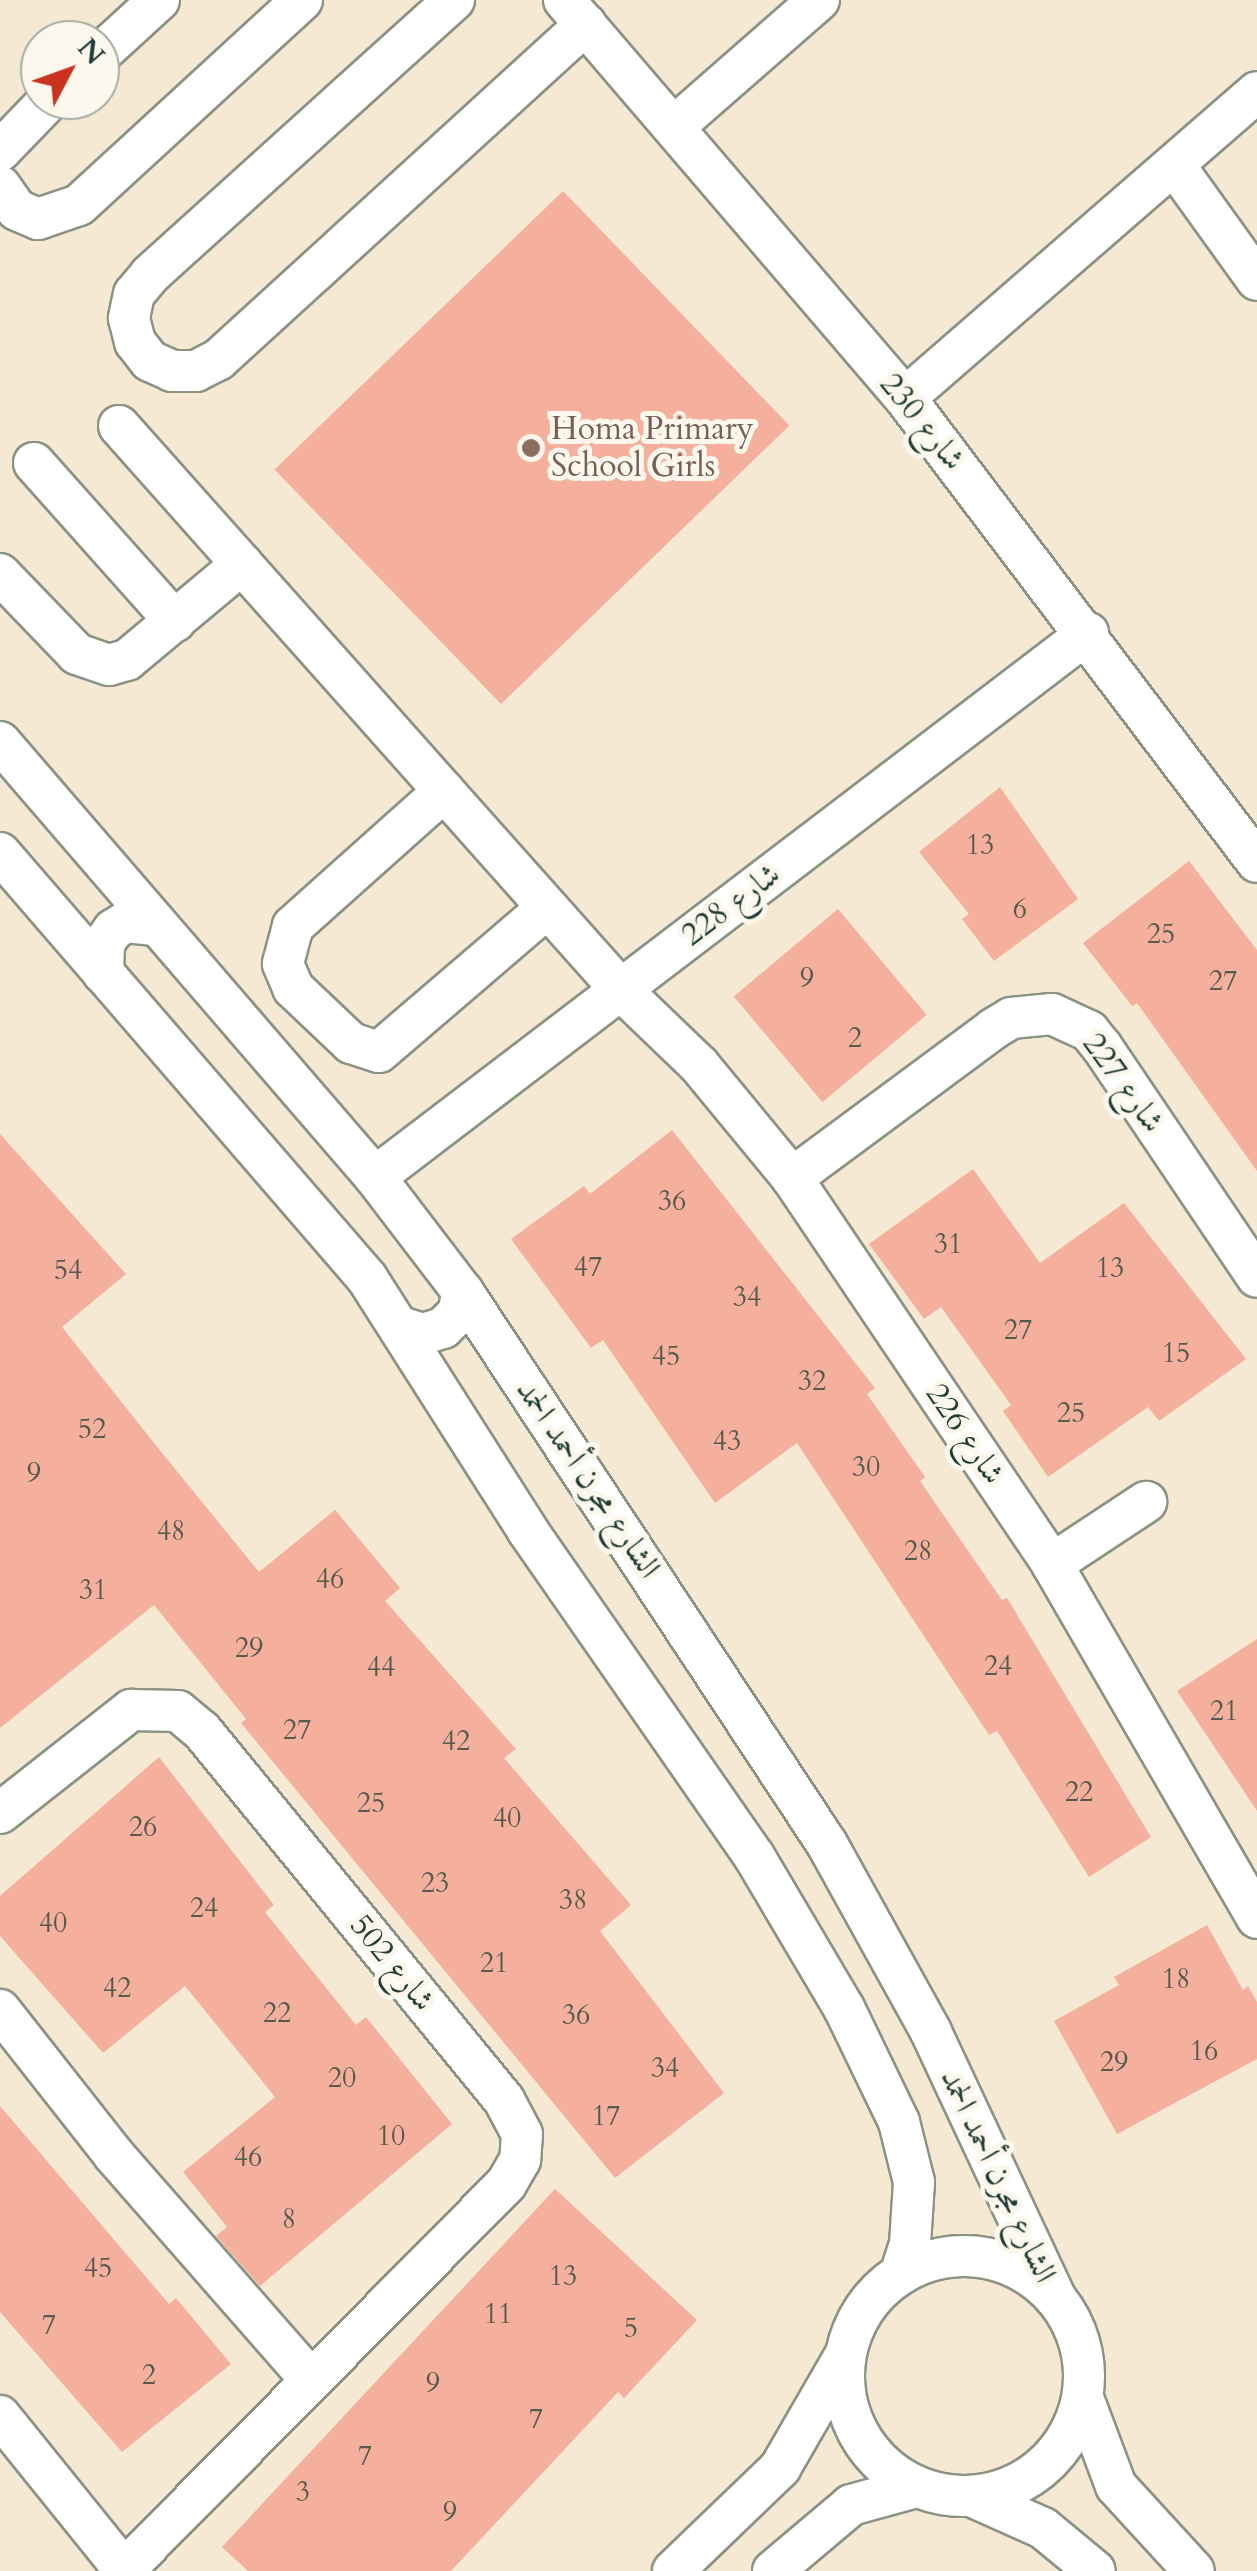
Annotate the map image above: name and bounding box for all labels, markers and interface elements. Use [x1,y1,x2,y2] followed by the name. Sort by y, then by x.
[20,20,120,120] north arrow
[69,30,113,73] text: N
[871,366,973,478] street label: شارع 230
[551,411,754,486] place label: Homa Primary School Girls
[520,437,542,459] marker: Homa Primary School Girls
[966,828,994,862] house number: 13
[674,856,788,954] street label: شارع 228
[1013,892,1027,926] house number: 6
[1147,917,1175,951] house number: 25
[800,961,814,995] house number: 9
[1209,964,1237,998] house number: 27
[848,1021,862,1055] house number: 2
[1074,1026,1172,1140] street label: شارع 227
[658,1184,686,1218] house number: 36
[934,1227,962,1261] house number: 31
[574,1250,602,1284] house number: 47
[1096,1251,1124,1285] house number: 13
[54,1253,82,1287] house number: 54
[733,1280,761,1314] house number: 34
[1004,1313,1032,1347] house number: 27
[1162,1336,1190,1370] house number: 15
[652,1339,680,1373] house number: 45
[798,1364,826,1398] house number: 32
[507,1372,669,1586] street label: الشارع مجرن أحمد الحمد
[917,1376,1013,1492] street label: شارع 226
[1057,1396,1085,1430] house number: 25
[78,1412,106,1446] house number: 52
[713,1424,741,1458] house number: 43
[852,1450,880,1484] house number: 30
[27,1456,41,1490] house number: 9
[157,1514,185,1548] house number: 48
[904,1534,932,1568] house number: 28
[316,1562,344,1596] house number: 46
[79,1573,107,1607] house number: 31
[235,1631,263,1665] house number: 29
[984,1649,1012,1683] house number: 24
[367,1650,395,1684] house number: 44
[1210,1694,1238,1728] house number: 21
[283,1713,311,1747] house number: 27
[442,1724,470,1758] house number: 42
[1065,1775,1093,1809] house number: 22
[357,1786,385,1820] house number: 25
[493,1801,521,1835] house number: 40
[129,1810,157,1844] house number: 26
[421,1866,449,1900] house number: 23
[559,1883,587,1917] house number: 38
[190,1891,218,1925] house number: 24
[39,1906,67,1940] house number: 40
[341,1907,443,2019] street label: شارع 502
[480,1946,508,1980] house number: 21
[1162,1962,1190,1996] house number: 18
[103,1971,131,2005] house number: 42
[263,1996,291,2030] house number: 22
[562,1998,590,2032] house number: 36
[1190,2034,1218,2068] house number: 16
[1100,2045,1128,2079] house number: 29
[651,2051,679,2085] house number: 34
[328,2061,356,2095] house number: 20
[932,2063,1064,2289] street label: الشارع مجرن أحمد الحمد
[592,2099,620,2133] house number: 17
[377,2119,405,2153] house number: 10
[234,2140,262,2174] house number: 46
[282,2202,296,2236] house number: 8
[84,2251,112,2285] house number: 45
[549,2259,577,2293] house number: 13
[484,2297,512,2331] house number: 11
[42,2308,56,2342] house number: 7
[624,2311,638,2345] house number: 5
[142,2358,156,2392] house number: 2
[426,2366,440,2400] house number: 9
[529,2402,543,2436] house number: 7
[358,2439,372,2473] house number: 7
[296,2475,310,2509] house number: 3
[443,2495,457,2529] house number: 9

